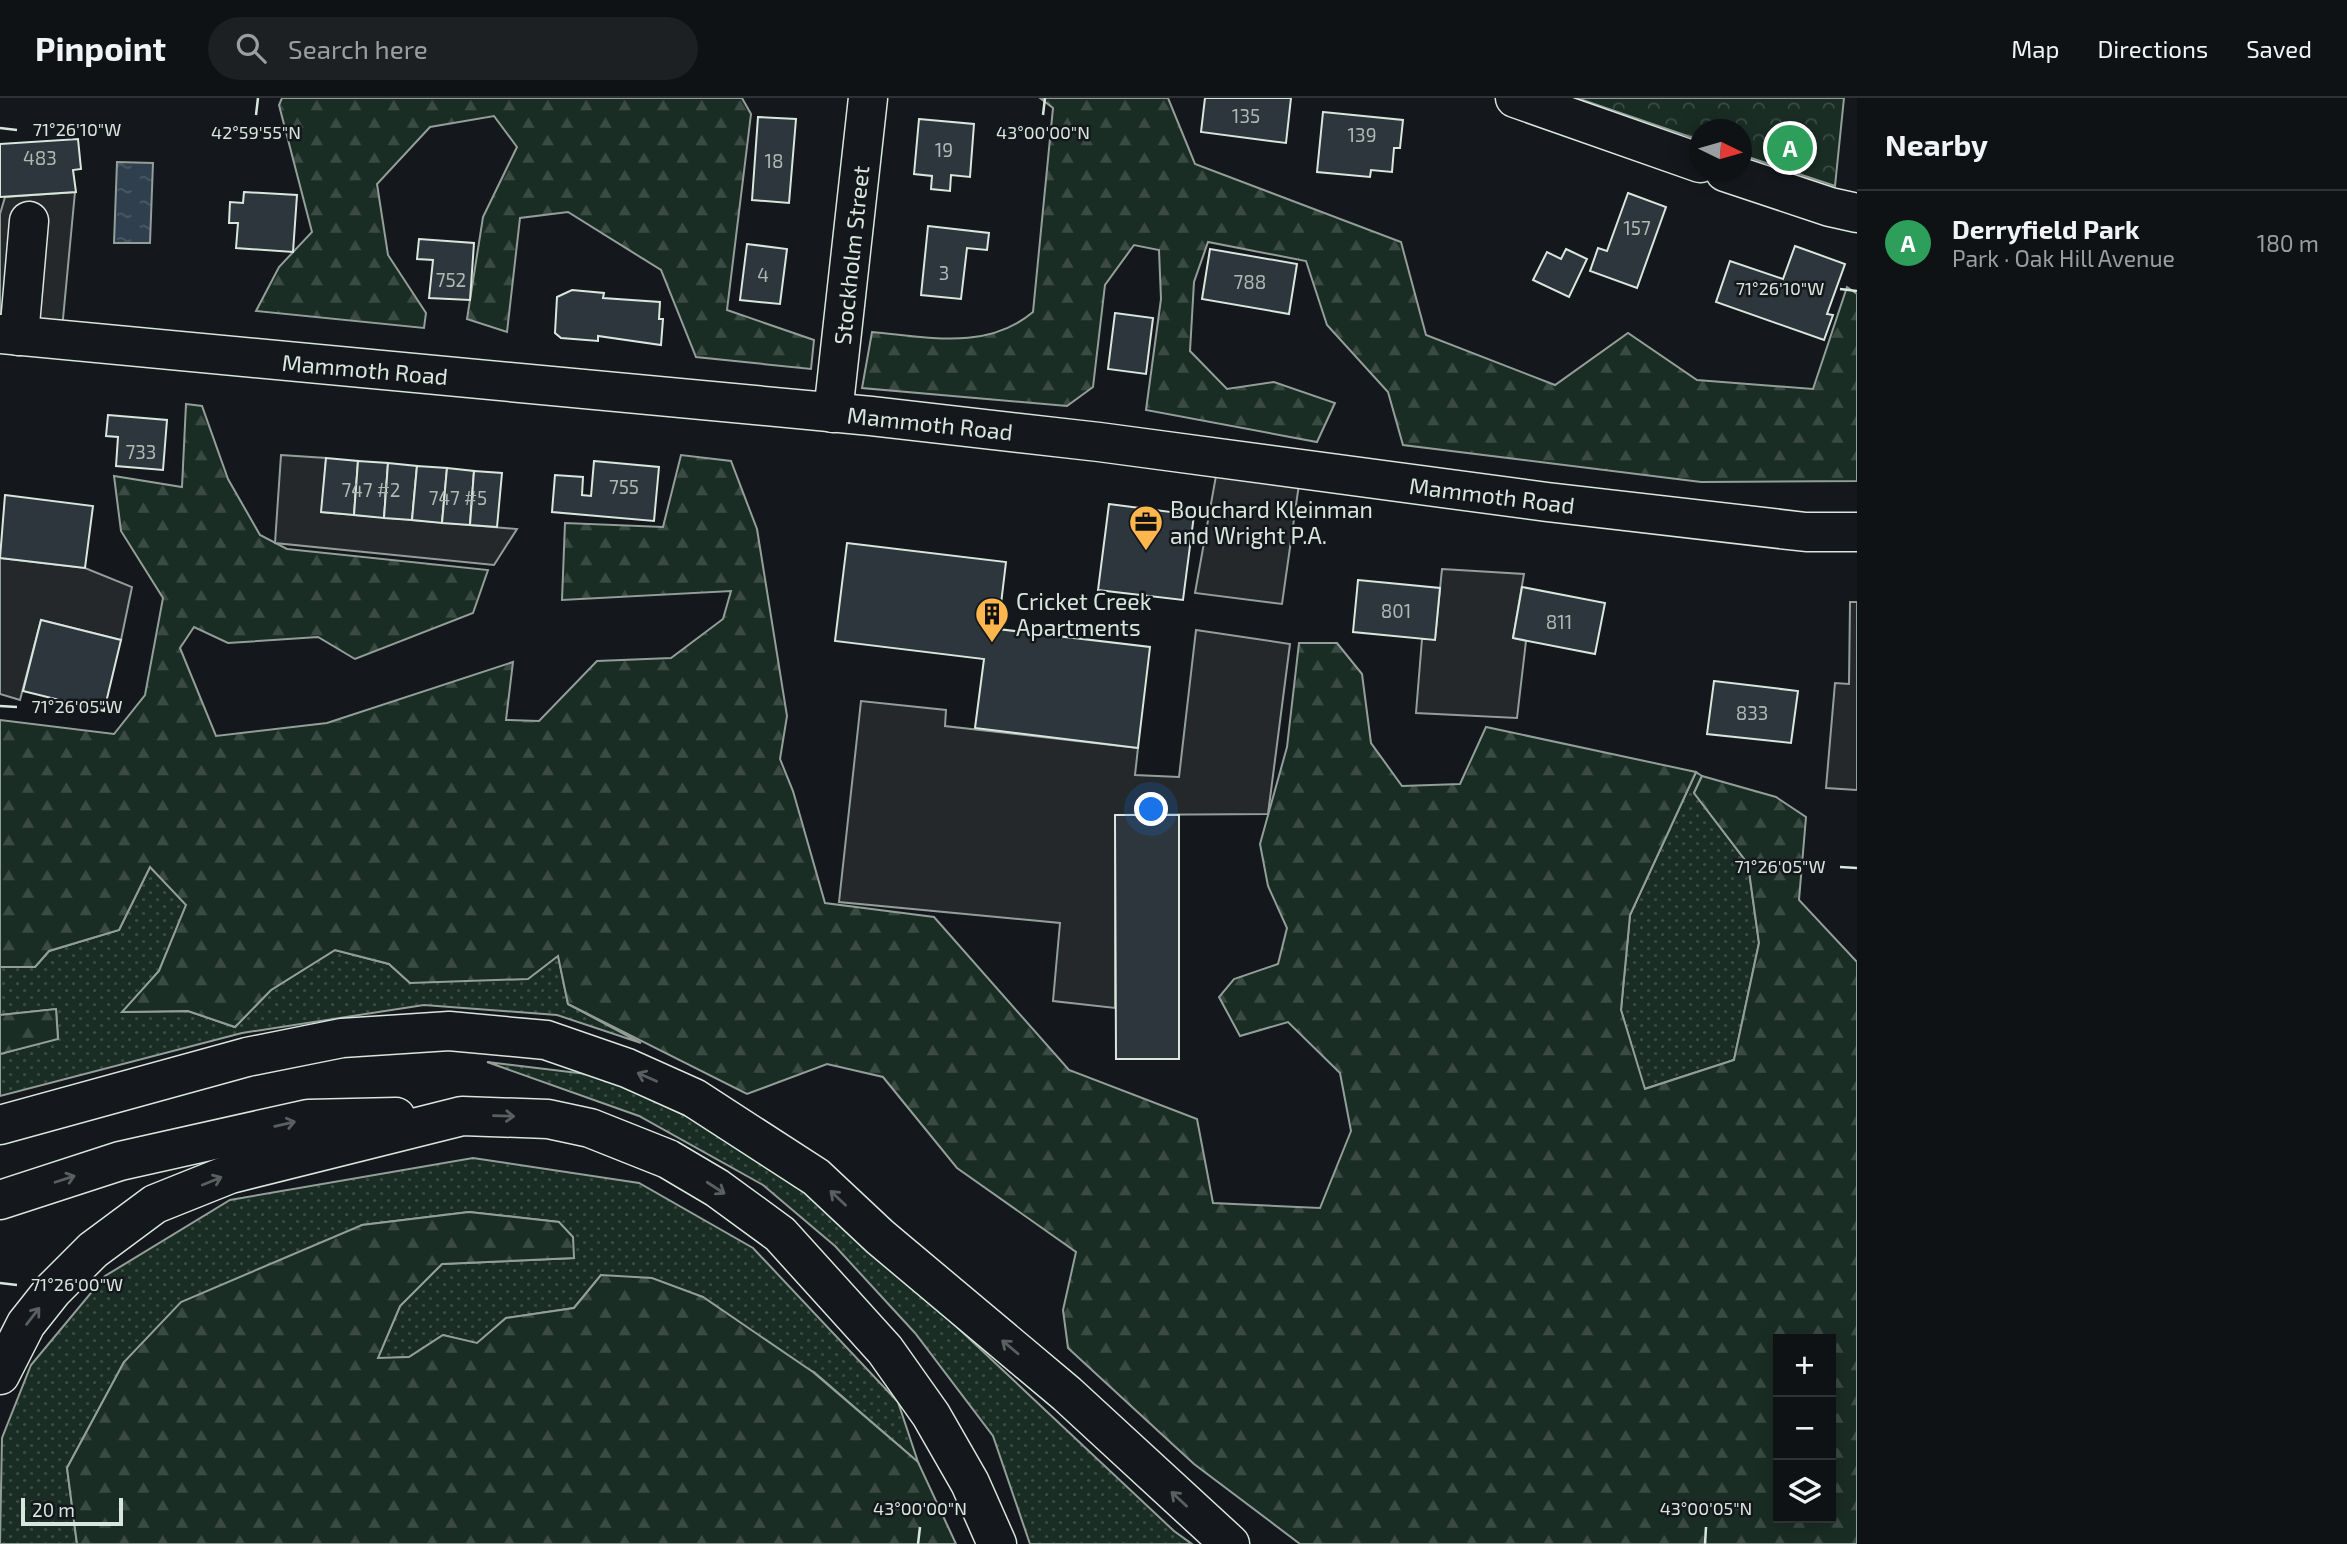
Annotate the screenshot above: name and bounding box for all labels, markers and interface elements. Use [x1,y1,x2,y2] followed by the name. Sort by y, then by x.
[208,17,698,80] search box
[35,28,166,68] text: Pinpoint
[232,29,270,67] icon: search
[288,33,428,64] text: Search here
[2011,34,2059,63] text: Map
[2097,34,2208,63] text: Directions
[2246,34,2312,63] text: Saved
[1232,104,1260,127] house number: 135
[33,118,121,140] text: 71°26'10"W
[1689,119,1752,182] north arrow
[211,121,301,143] text: 42°59'55"N
[996,121,1090,143] text: 43°00'00"N
[1767,122,1813,174] pin: A
[1348,123,1377,146] house number: 139
[1885,126,1988,162] text: Nearby
[935,138,953,161] house number: 19
[23,146,57,169] house number: 483
[764,149,784,172] house number: 18
[828,164,874,346] street label: Stockholm Street
[1952,213,2139,244] text: Derryfield Park
[1623,216,1651,239] house number: 157
[1900,229,1916,257] text: A
[2257,229,2319,257] text: 180 m
[1952,244,2175,272] text: Park · Oak Hill Avenue
[939,261,949,284] house number: 3
[757,263,769,286] house number: 4
[436,268,466,291] house number: 752
[1234,270,1266,293] house number: 788
[1736,277,1824,299] text: 71°26'10"W
[281,348,449,390] street label: Mammoth Road
[846,400,1014,446] street label: Mammoth Road
[126,440,156,463] house number: 733
[1408,471,1576,519] street label: Mammoth Road
[609,475,639,498] house number: 755
[341,478,401,501] house number: 747 #2
[429,486,487,509] house number: 747 #5
[1170,495,1373,549] place label: Bouchard Kleinman and Wright P.A.
[1127,503,1165,552] office icon: Bouchard Kleinman and Wright P.A.
[1016,587,1152,641] place label: Cricket Creek Apartments
[973,595,1011,644] building icon: Cricket Creek Apartments
[1381,599,1411,622] house number: 801
[1546,610,1572,633] house number: 811
[31,695,123,717] text: 71°26'05"W
[1736,701,1768,724] house number: 833
[1134,792,1168,826] your location
[1734,855,1826,877] text: 71°26'05"W
[637,1070,658,1083] one-way arrow
[492,1109,515,1123] one-way arrow
[273,1117,296,1130] one-way arrow
[53,1172,75,1184] one-way arrow
[200,1174,222,1187] one-way arrow
[706,1181,726,1195] one-way arrow
[829,1190,847,1206] one-way arrow
[31,1273,123,1295] text: 71°26'00"W
[25,1307,40,1325] one-way arrow
[1773,1334,1836,1523] map controls
[1773,1334,1836,1397] button: +
[1002,1339,1020,1355] one-way arrow
[1773,1397,1836,1460] button: −
[1773,1460,1836,1523] button: layers
[1171,1490,1188,1507] one-way arrow
[21,1495,122,1527] scale bar
[873,1497,967,1519] text: 43°00'00"N
[1660,1497,1752,1519] text: 43°00'05"N
[32,1498,75,1521] text: 20 m

